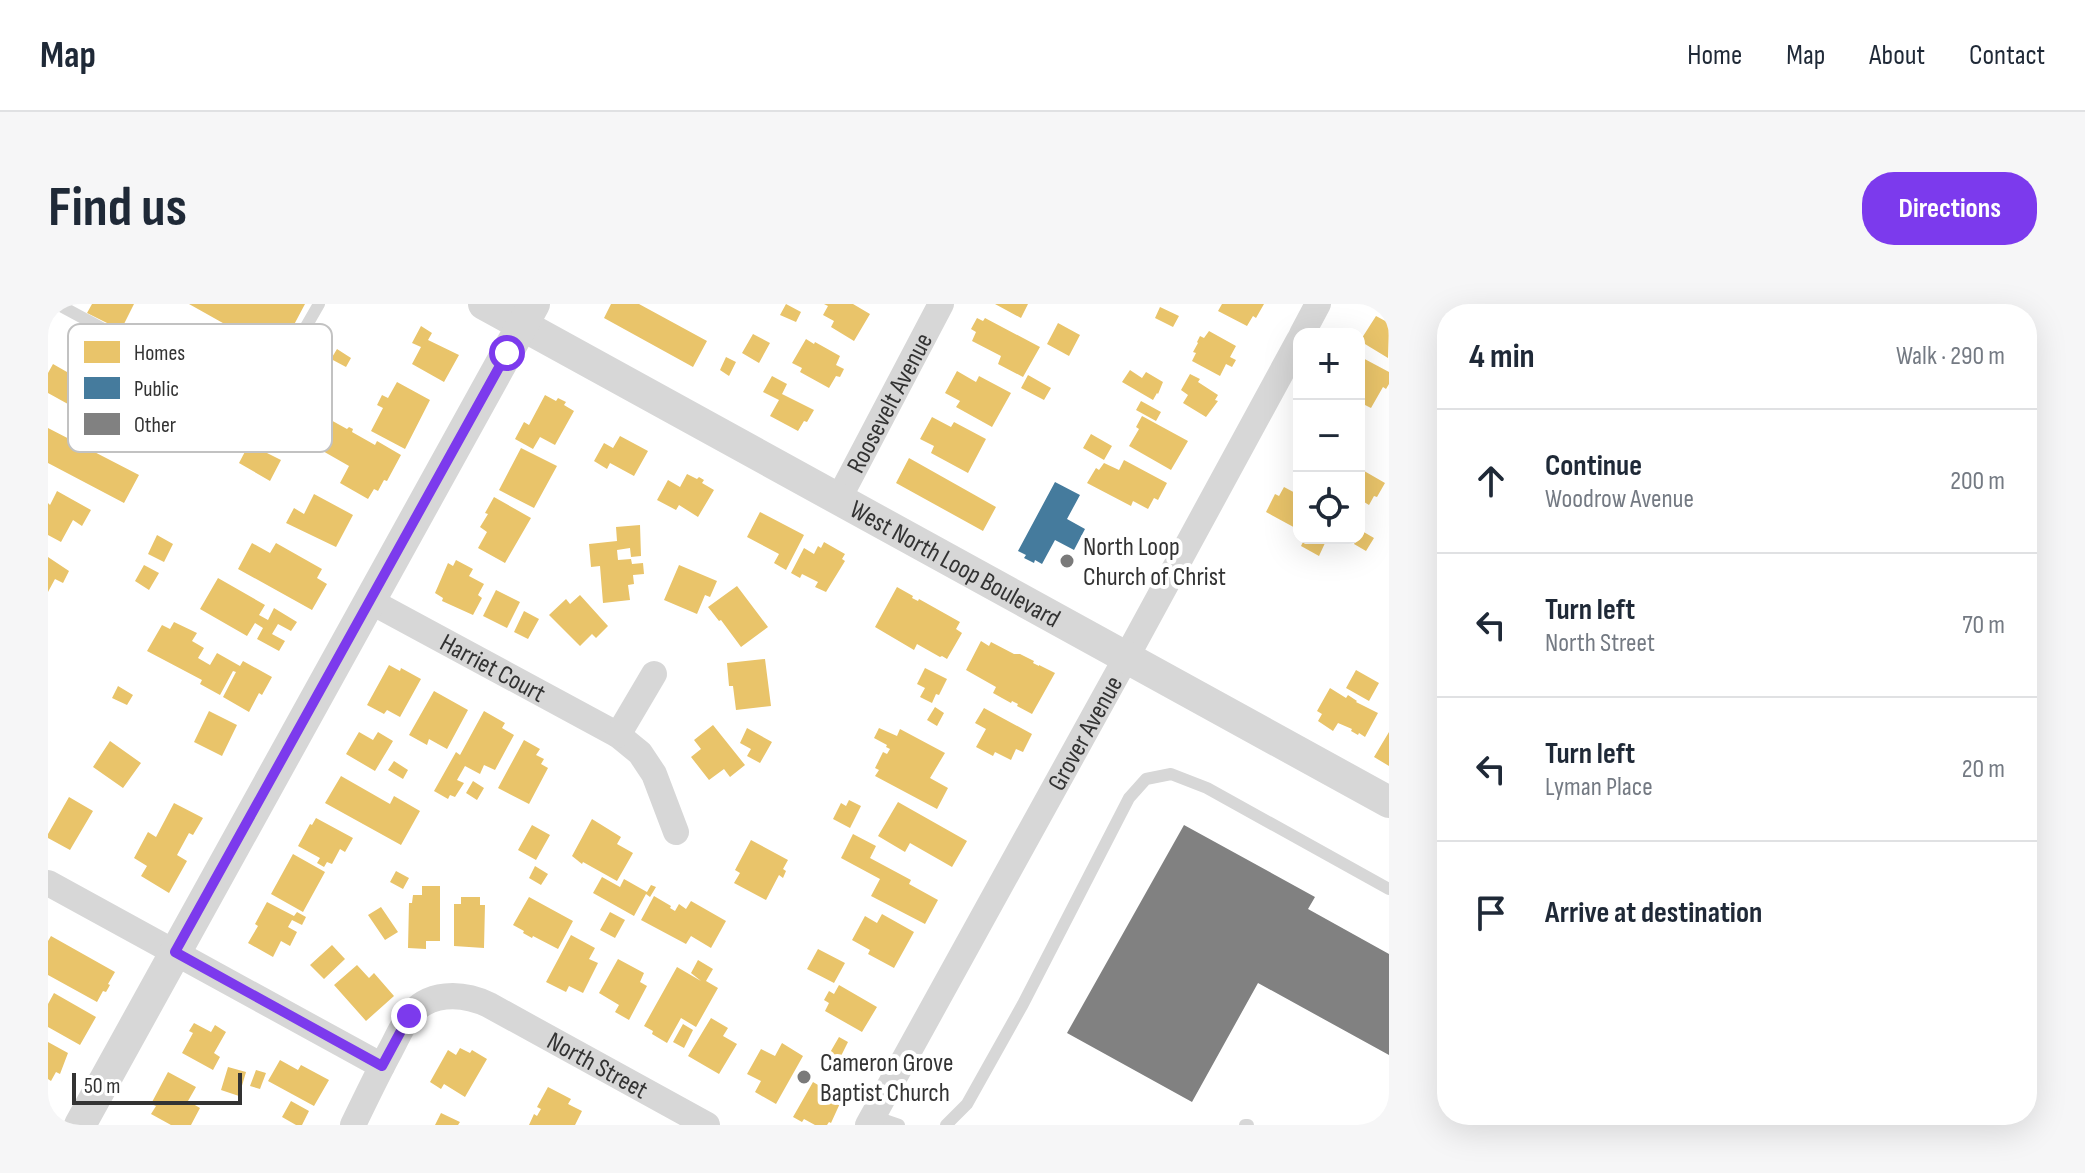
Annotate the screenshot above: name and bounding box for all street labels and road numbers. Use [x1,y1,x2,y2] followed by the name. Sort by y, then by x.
[841,328,940,479] street label: Roosevelt Avenue
[844,494,1065,635] street label: West North Loop Boulevard
[434,628,551,710] street label: Harriet Court
[1042,671,1130,796] street label: Grover Avenue
[541,1026,653,1106] street label: North Street

